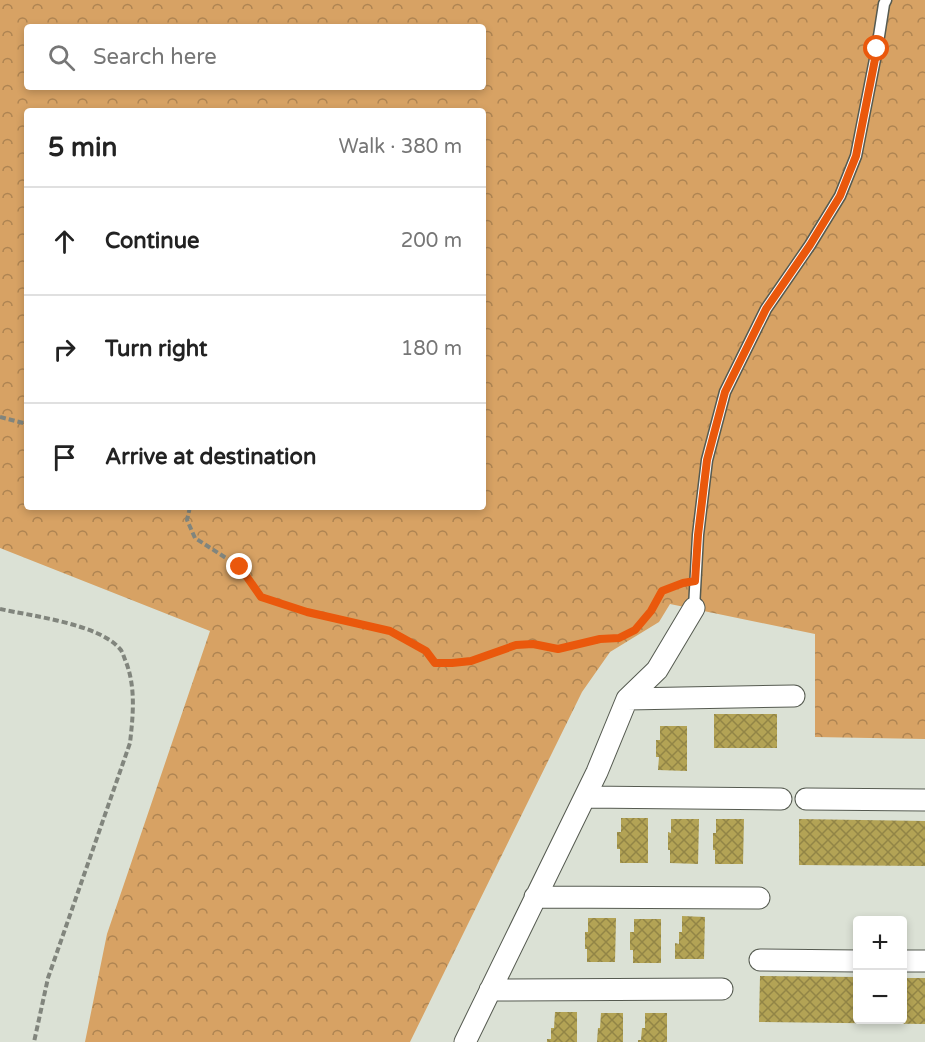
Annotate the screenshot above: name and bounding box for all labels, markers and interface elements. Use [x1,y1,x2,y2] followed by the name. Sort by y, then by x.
[24,24,486,90] search box
[863,35,889,61] route start
[45,41,78,74] icon: search
[93,44,217,70] text: Search here
[48,132,117,163] text: 5 min
[339,135,462,159] text: Walk · 380 m
[48,225,81,258] icon: ahead
[105,228,200,254] text: Continue
[401,229,462,253] text: 200 m
[48,333,81,366] icon: right
[105,336,207,362] text: Turn right
[401,337,462,361] text: 180 m
[48,441,81,474] icon: arrive
[105,444,316,470] text: Arrive at destination
[226,553,252,579] route end
[853,916,907,1024] map controls
[853,916,907,970] button: +
[853,970,907,1024] button: −

